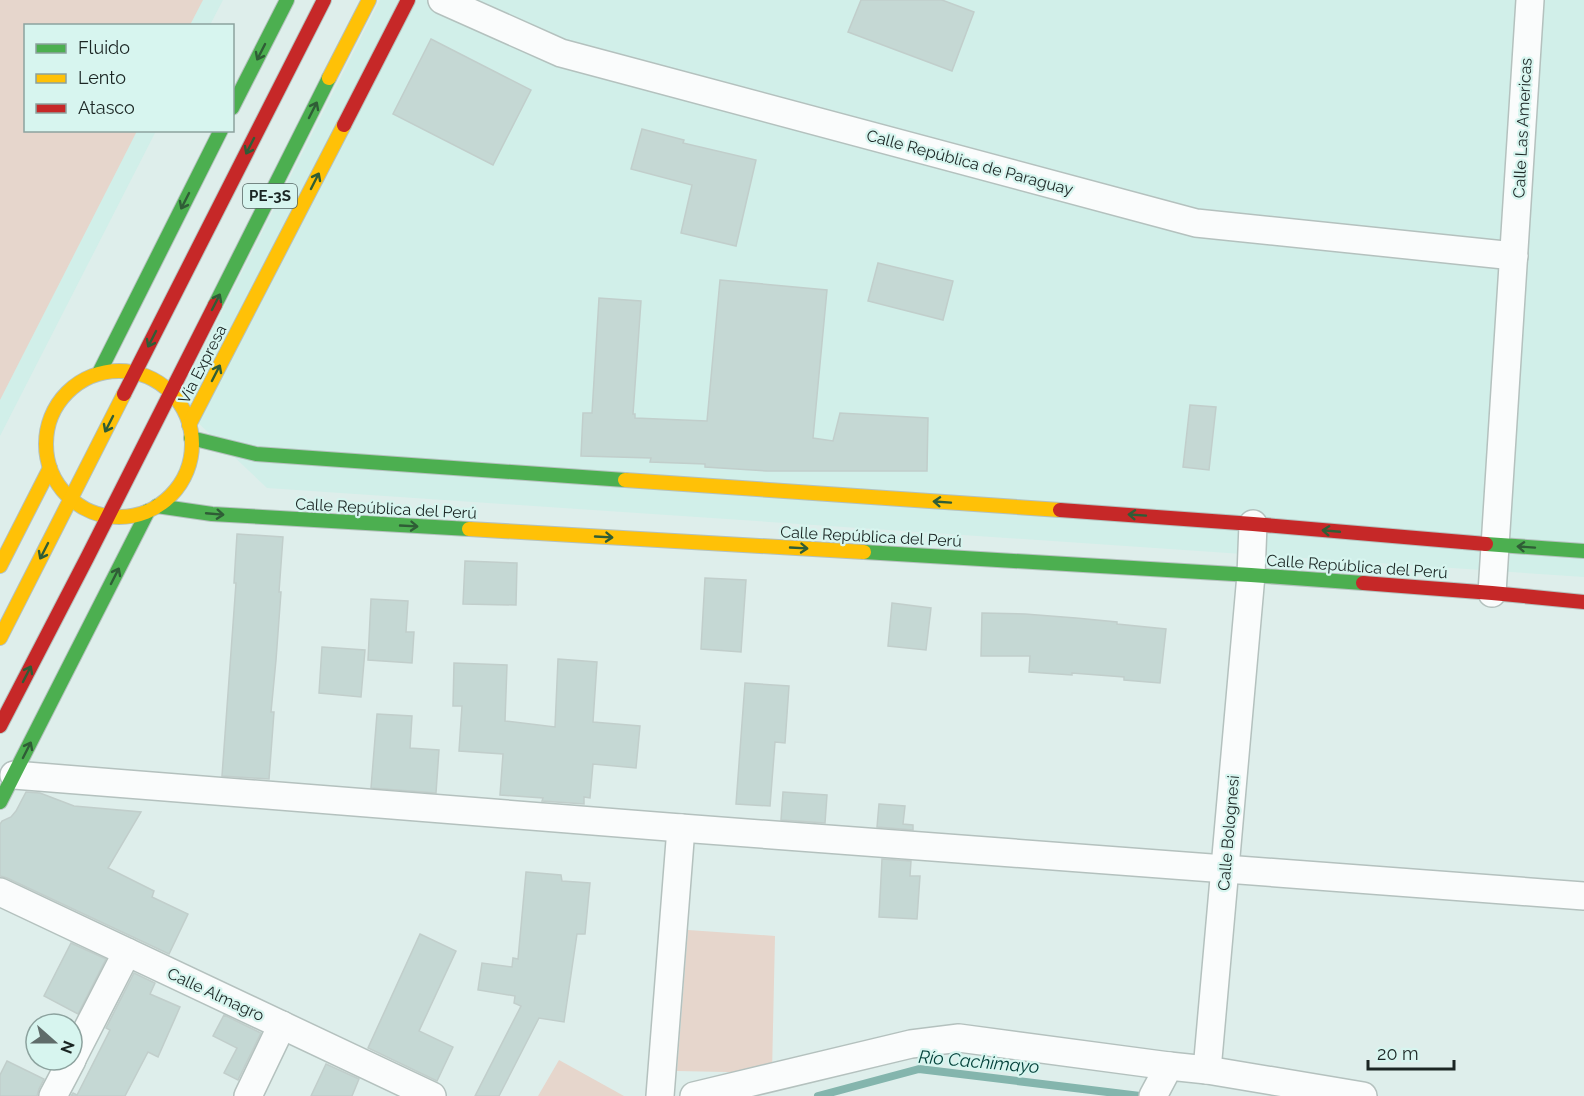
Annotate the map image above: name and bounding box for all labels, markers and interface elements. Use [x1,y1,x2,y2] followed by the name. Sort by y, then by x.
[24,24,234,132] legend
[78,37,130,58] text: Fluido
[254,43,266,61] one-way arrow
[1509,57,1536,199] street label: Calle Las Americas
[78,67,126,88] text: Lento
[78,97,135,118] text: Atasco
[308,101,320,119] one-way arrow
[865,126,1075,199] street label: Calle República de Paraguay
[244,137,256,154] one-way arrow
[310,173,321,191] one-way arrow
[243,184,297,208] road number: PE-3S
[179,192,190,210] one-way arrow
[210,294,222,312] one-way arrow
[174,322,230,407] street label: Vía Expresa
[146,329,158,347] one-way arrow
[211,365,222,383] one-way arrow
[102,415,114,433] one-way arrow
[295,494,477,523] street label: Calle República del Perú
[933,496,953,507] one-way arrow
[204,509,224,520] one-way arrow
[1127,510,1147,521] one-way arrow
[399,520,419,531] one-way arrow
[780,522,962,551] street label: Calle República del Perú
[1322,525,1342,536] one-way arrow
[594,532,613,543] one-way arrow
[1516,541,1536,552] one-way arrow
[38,542,49,560] one-way arrow
[788,543,808,554] one-way arrow
[1266,551,1448,582] street label: Calle República del Perú
[110,567,121,585] one-way arrow
[22,666,33,684] one-way arrow
[21,741,33,759] one-way arrow
[1214,775,1243,892] street label: Calle Bolognesi
[164,964,267,1025] street label: Calle Almagro
[24,1012,84,1072] north arrow
[1368,1033,1454,1071] scale bar
[56,1038,79,1056] text: N
[1377,1043,1419,1064] text: 20 m
[918,1046,1040,1077] water label: Río Cachimayo

